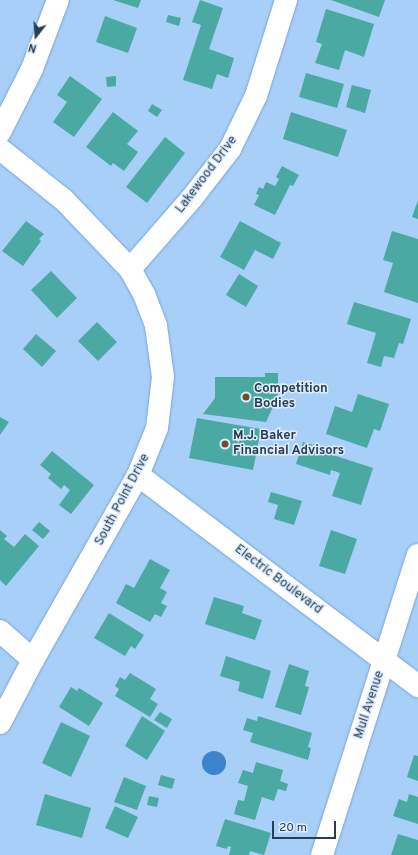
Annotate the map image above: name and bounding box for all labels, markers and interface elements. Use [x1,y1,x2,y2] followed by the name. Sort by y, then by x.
[16,16,56,56] north arrow
[27,40,38,55] text: N
[173,133,241,217] street label: Lakewood Drive
[254,382,328,413] place label: Competition Bodies
[241,392,251,402] marker: Competition Bodies
[233,429,345,460] place label: M.J. Baker Financial Advisors
[220,439,230,449] marker: M.J. Baker Financial Advisors
[92,451,154,549] street label: South Point Drive
[231,542,325,618] street label: Electric Boulevard
[352,669,388,741] street label: Mull Avenue
[274,813,338,839] scale bar
[279,820,307,836] text: 20 m

